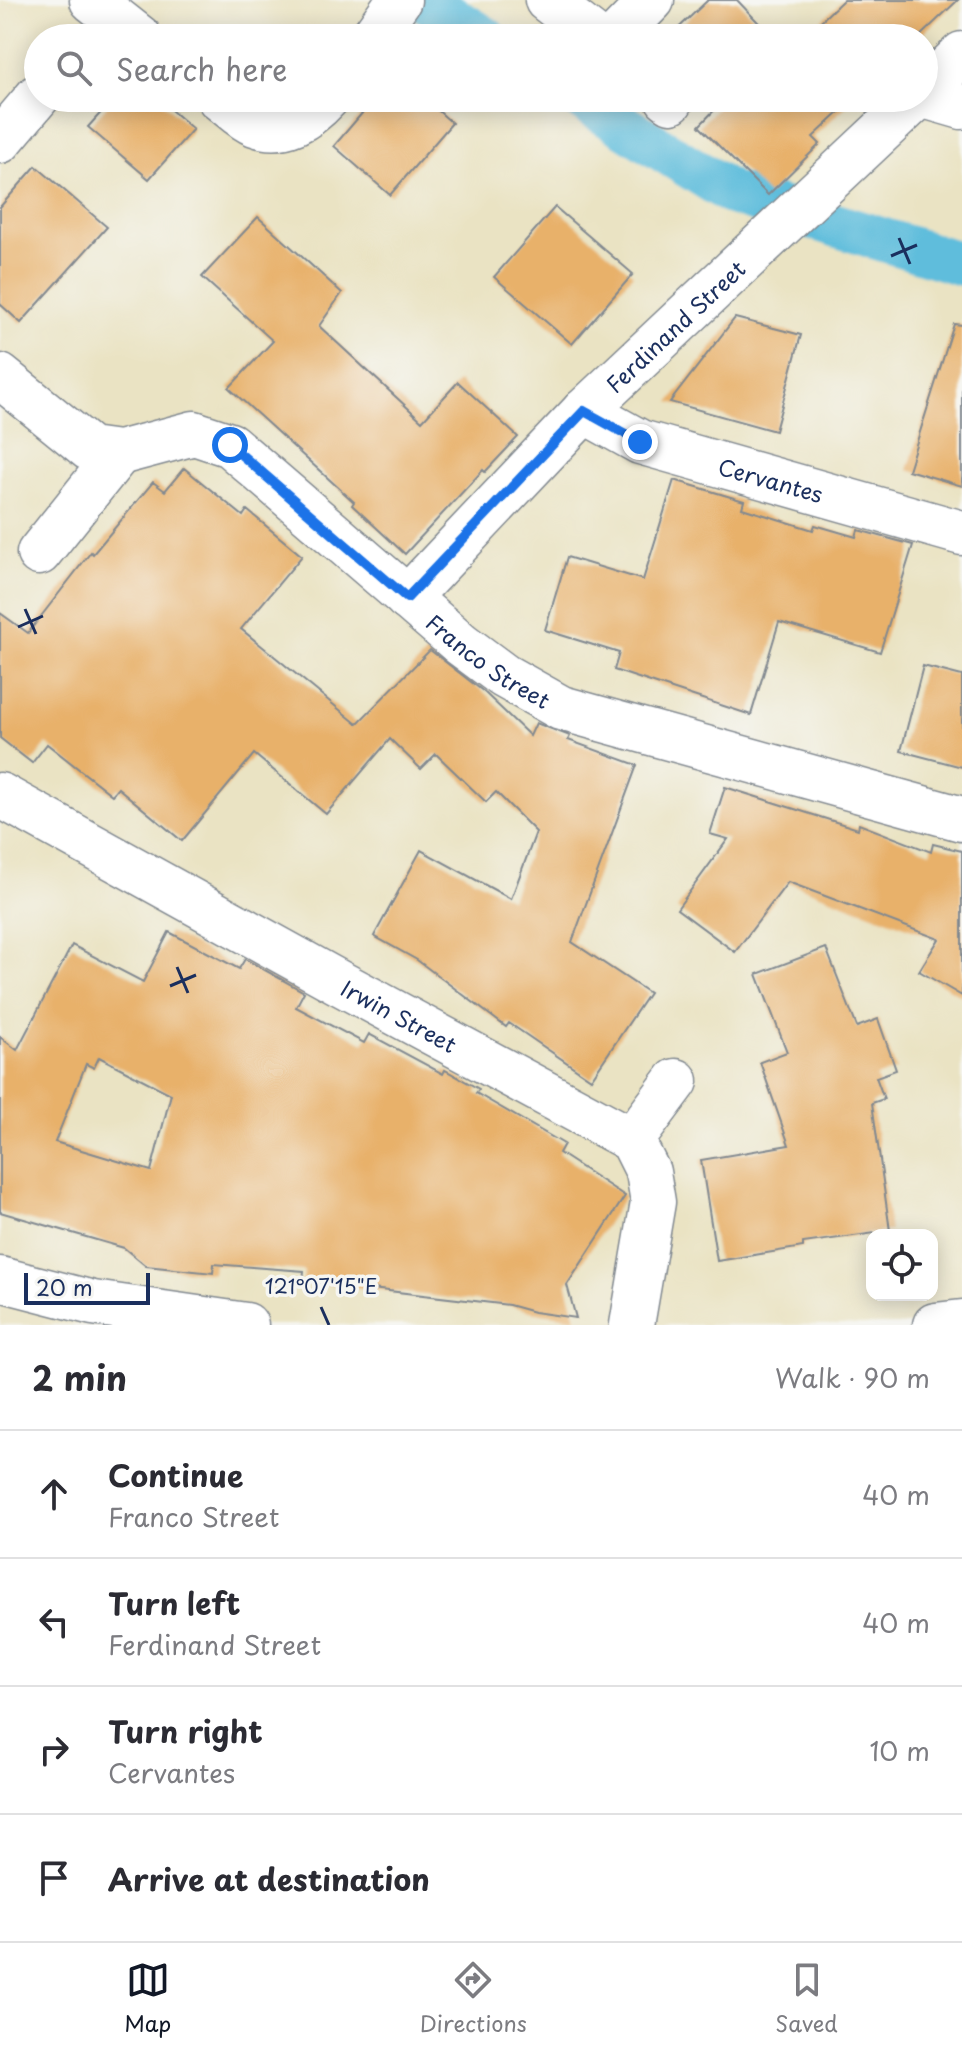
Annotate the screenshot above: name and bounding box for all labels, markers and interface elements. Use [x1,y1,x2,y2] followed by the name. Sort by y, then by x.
[24,24,938,112] search box
[52,46,96,90] icon: search
[116,46,288,91] text: Search here
[598,252,752,400] street label: Ferdinand Street
[622,424,658,460] route end
[212,427,248,463] route start
[715,448,827,509] street label: Cervantes
[420,605,557,716] street label: Franco Street
[336,970,463,1060] street label: Irwin Street
[866,1229,938,1301] map controls
[866,1229,938,1301] button: locate
[24,1269,150,1305] scale bar
[36,1270,93,1303] text: 20 m
[265,1271,377,1301] text: 121°07'15"E
[32,1351,127,1403] text: 2 min
[775,1358,930,1397] text: Walk · 90 m
[108,1452,243,1497] text: Continue
[32,1472,76,1516] icon: ahead
[862,1475,930,1514] text: 40 m
[108,1497,279,1536] text: Franco Street
[108,1580,240,1625] text: Turn left
[32,1600,76,1644] icon: left
[862,1603,930,1642] text: 40 m
[108,1625,321,1664] text: Ferdinand Street
[108,1708,263,1753] text: Turn right
[32,1728,76,1772] icon: right
[869,1731,930,1770] text: 10 m
[108,1753,235,1792] text: Cervantes
[32,1856,76,1900] icon: arrive
[108,1856,430,1901] text: Arrive at destination
[124,1958,171,2039] tab: Map
[420,1958,527,2039] tab: Directions
[775,1958,838,2039] tab: Saved

